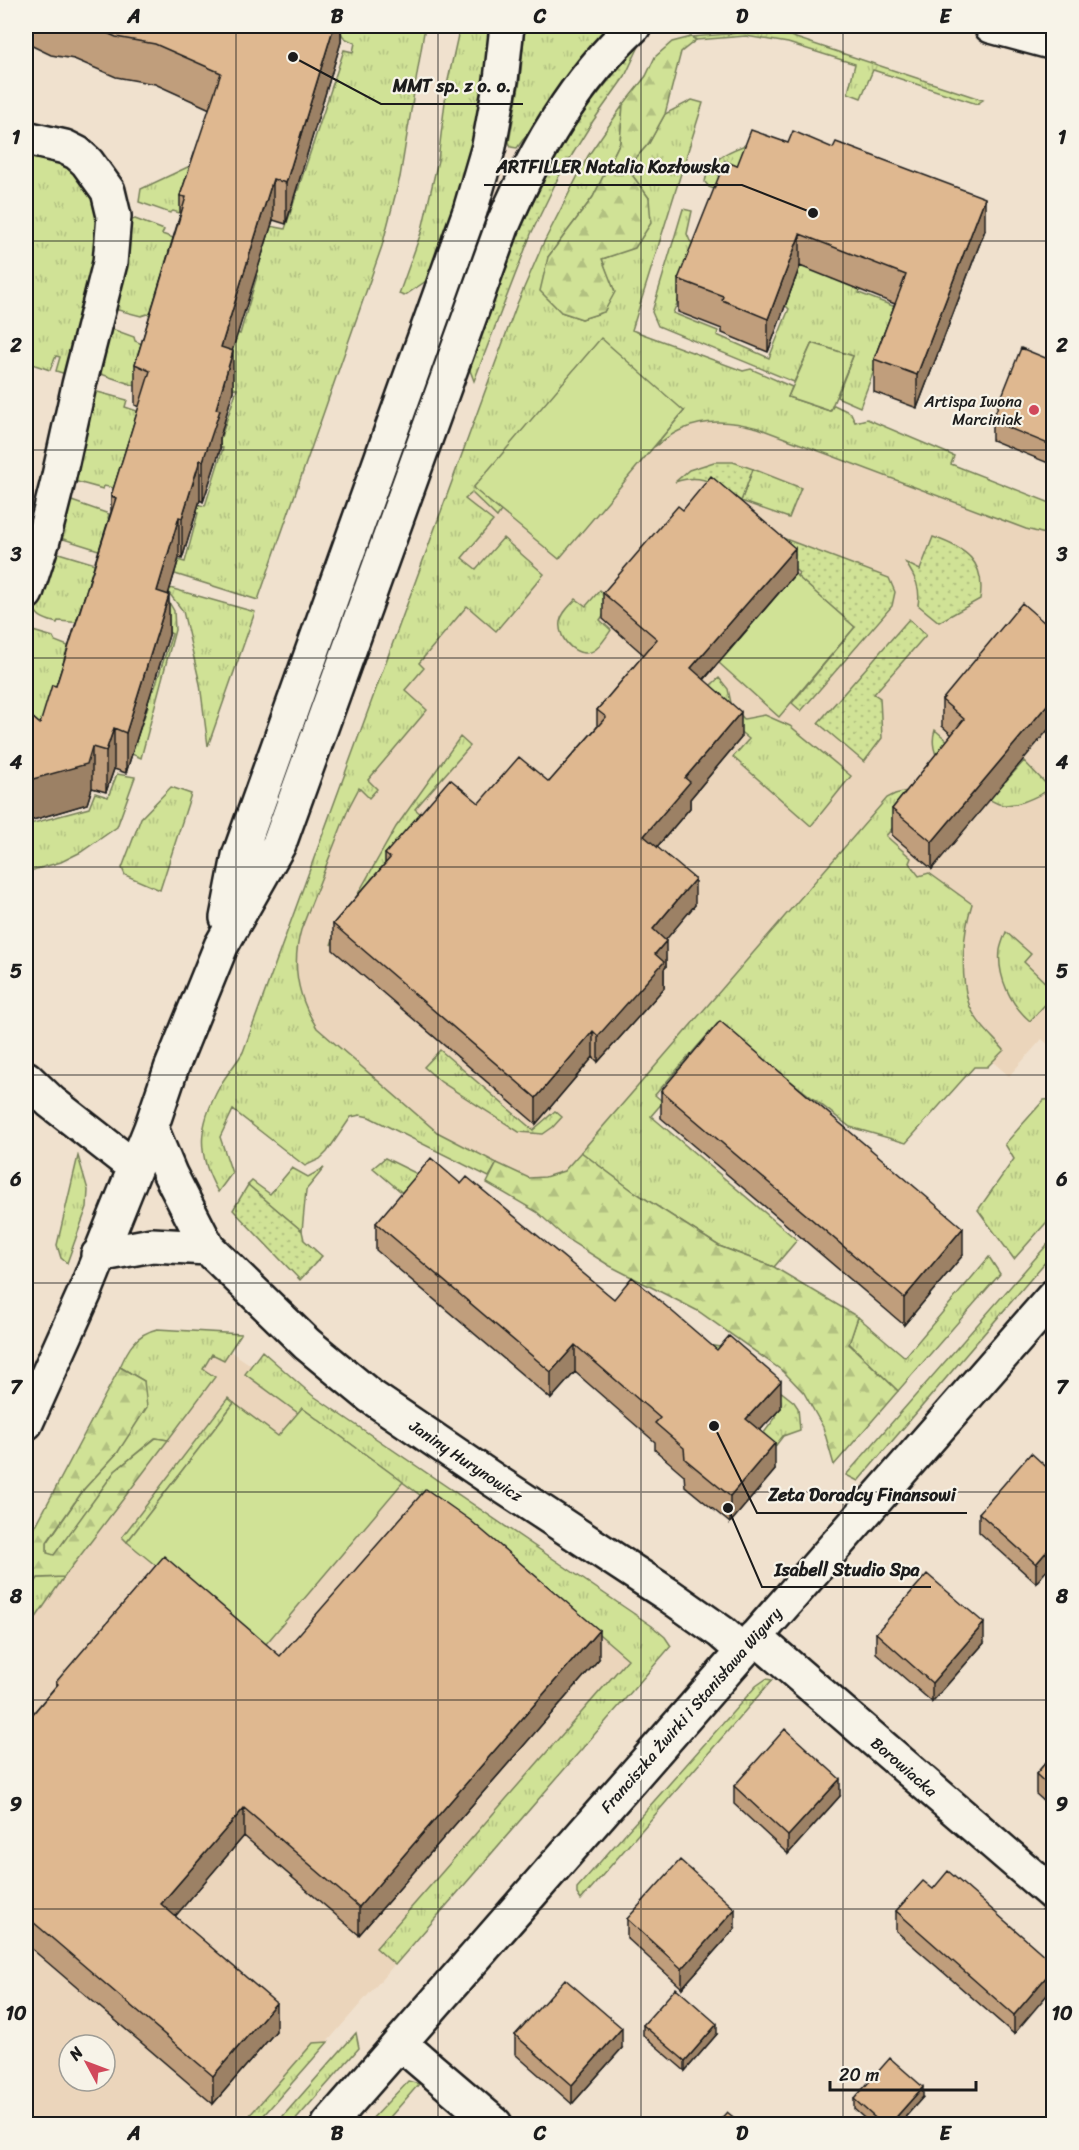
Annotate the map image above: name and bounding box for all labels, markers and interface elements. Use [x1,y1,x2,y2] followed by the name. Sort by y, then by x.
[126,0,141,34] text: A
[331,0,344,34] text: B
[533,0,547,34] text: C
[736,0,749,34] text: D
[939,0,952,34] text: E
[381,68,523,104] callout: MMT sp. z o. o.
[392,70,511,102] text: MMT sp. z o. o.
[12,120,21,155] text: 1
[1058,120,1067,155] text: 1
[484,149,742,185] callout: ARTFILLER Natalia Kozłowska
[495,151,730,183] text: ARTFILLER Natalia Kozłowska
[9,328,22,363] text: 2
[1055,328,1068,363] text: 2
[923,387,1022,434] place label: Artispa Iwona Marciniak
[1027,403,1041,417] marker: Artispa Iwona Marciniak
[10,537,22,572] text: 3
[1056,537,1068,572] text: 3
[9,745,23,780] text: 4
[1055,745,1069,780] text: 4
[10,954,22,989] text: 5
[1056,954,1068,989] text: 5
[9,1162,22,1197] text: 6
[1055,1162,1068,1197] text: 6
[10,1370,23,1405] text: 7
[1056,1370,1069,1405] text: 7
[402,1411,529,1510] street label: Janiny Hurynowicz
[757,1477,967,1513] callout: Zeta Doradcy Finansowi
[767,1479,957,1511] text: Zeta Doradcy Finansowi
[762,1551,931,1587] callout: Isabell Studio Spa
[773,1554,921,1586] text: Isabell Studio Spa
[9,1579,23,1614] text: 8
[1055,1579,1069,1614] text: 8
[593,1600,790,1820] street label: Franciszka Żwirki i Stanisława Wigury
[864,1730,945,1805] street label: Borowiacka
[10,1787,22,1822] text: 9
[1056,1787,1068,1822] text: 9
[5,1996,27,2031] text: 10
[1051,1996,1073,2031] text: 10
[57,2033,117,2093] north arrow
[61,2039,91,2068] text: N
[830,2054,976,2092] scale bar
[839,2059,879,2091] text: 20 m
[126,2116,141,2150] text: A
[331,2116,344,2150] text: B
[533,2116,547,2150] text: C
[736,2116,749,2150] text: D
[939,2116,952,2150] text: E

